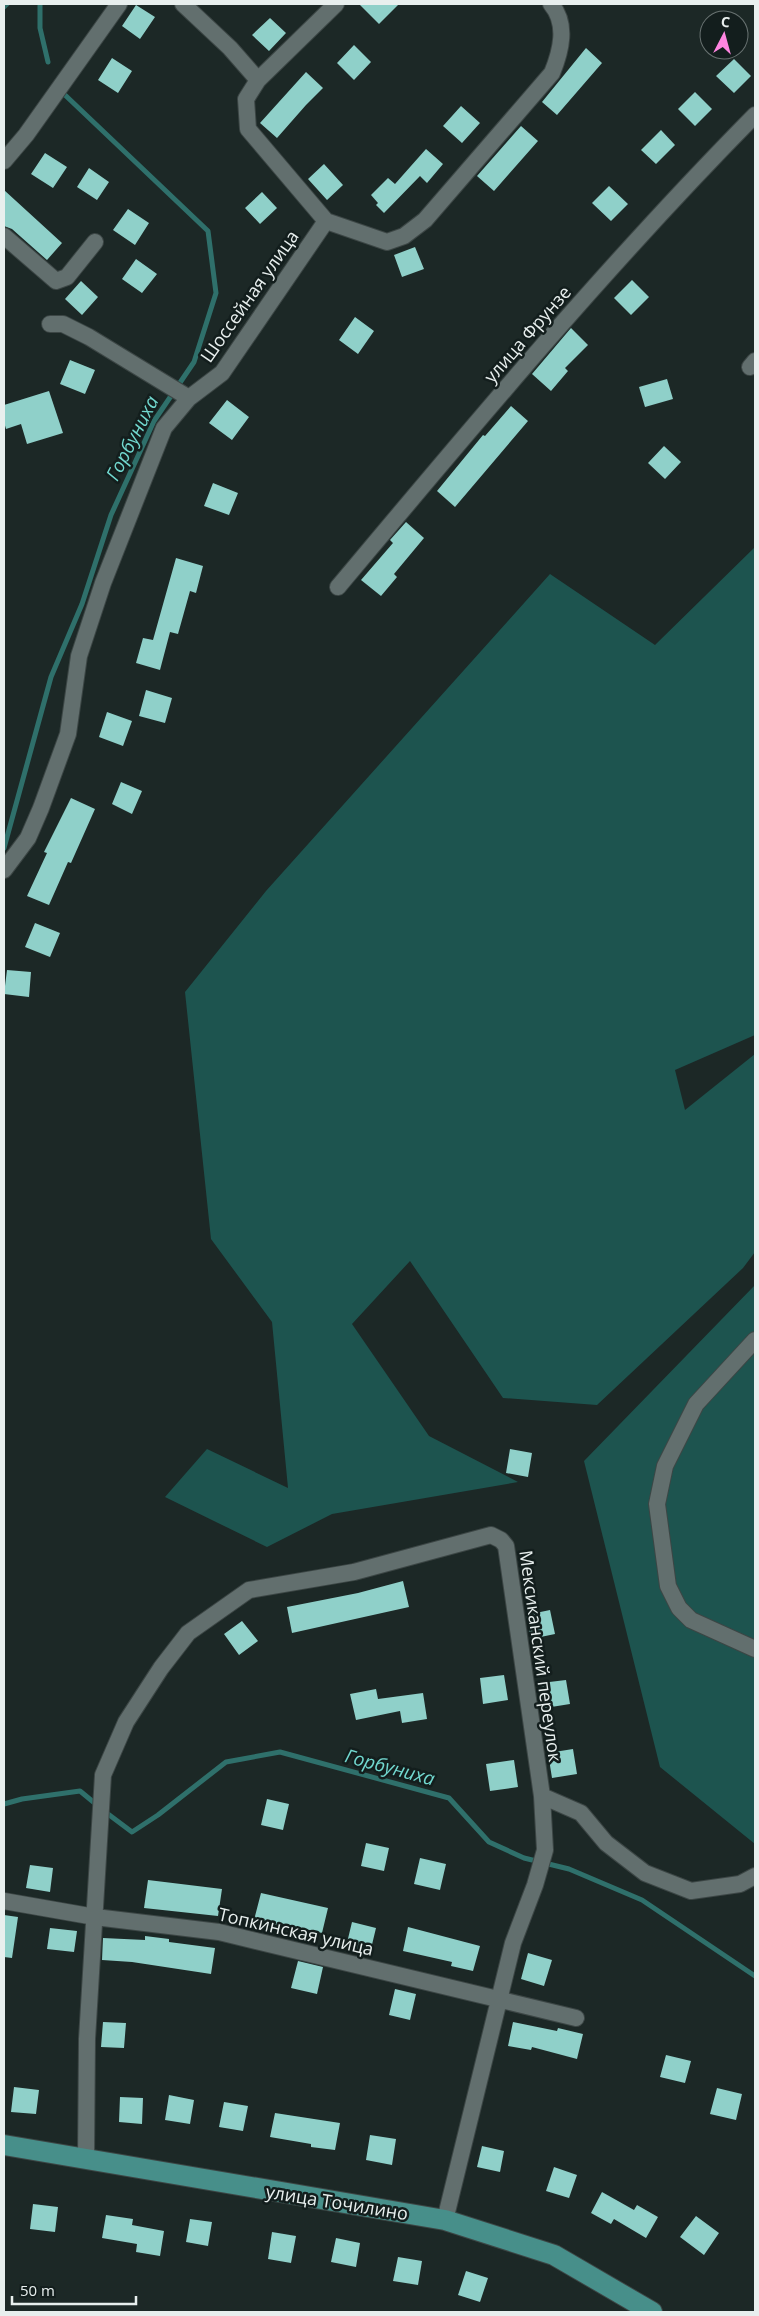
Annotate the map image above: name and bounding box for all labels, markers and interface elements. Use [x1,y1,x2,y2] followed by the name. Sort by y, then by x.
[699,10,749,60] north arrow
[720,12,731,31] text: С
[194,225,304,367] street label: Шоссейная улица
[478,280,576,388] street label: улица Фрунзе
[100,391,165,485] water label: Горбуниха
[514,1549,568,1764] street label: Мексиканский переулок
[342,1743,438,1792] water label: Горбуниха
[216,1901,376,1961] street label: Топкинская улица
[264,2179,410,2225] street label: улица Точилино
[12,2274,136,2306] scale bar
[20,2280,55,2300] text: 50 m

